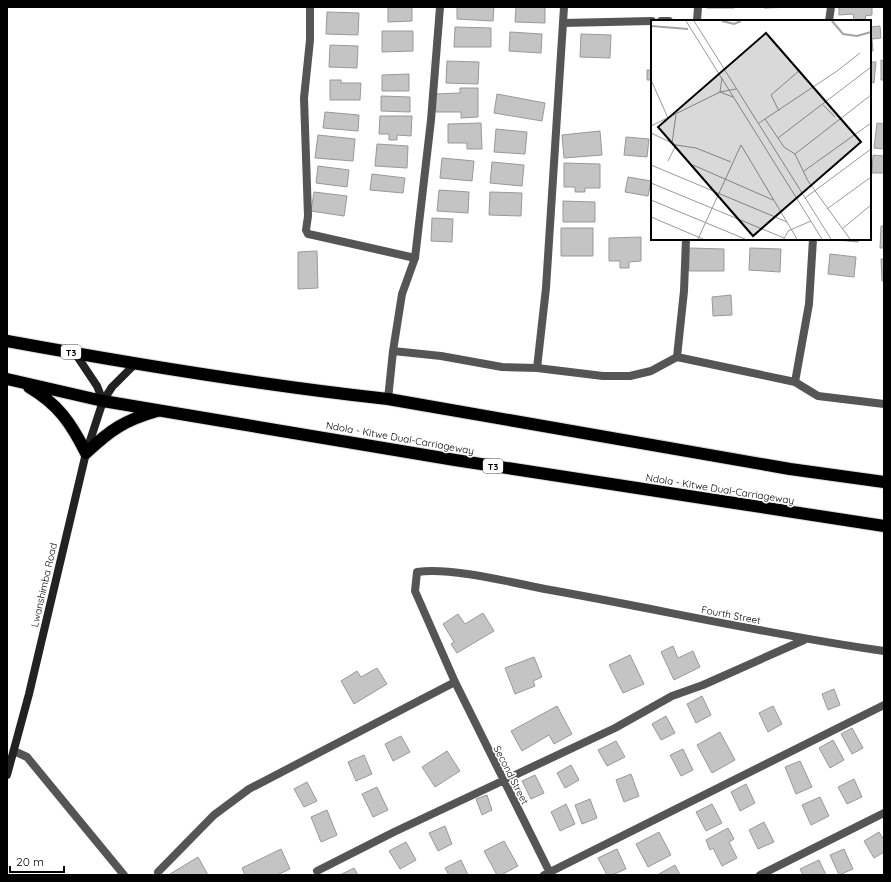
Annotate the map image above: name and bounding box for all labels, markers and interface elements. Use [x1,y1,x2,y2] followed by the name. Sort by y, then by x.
[651,20,871,240] inset map
[61,345,81,359] road number: T3
[325,419,475,457] street label: Ndola - Kitwe Dual-Carriageway
[483,459,503,473] road number: T3
[645,471,795,507] street label: Ndola - Kitwe Dual-Carriageway
[28,542,60,628] street label: Lwanshimba Road
[700,603,762,627] street label: Fourth Street
[491,743,532,807] street label: Second Street
[10,848,64,874] scale bar
[16,854,44,869] text: 20 m

